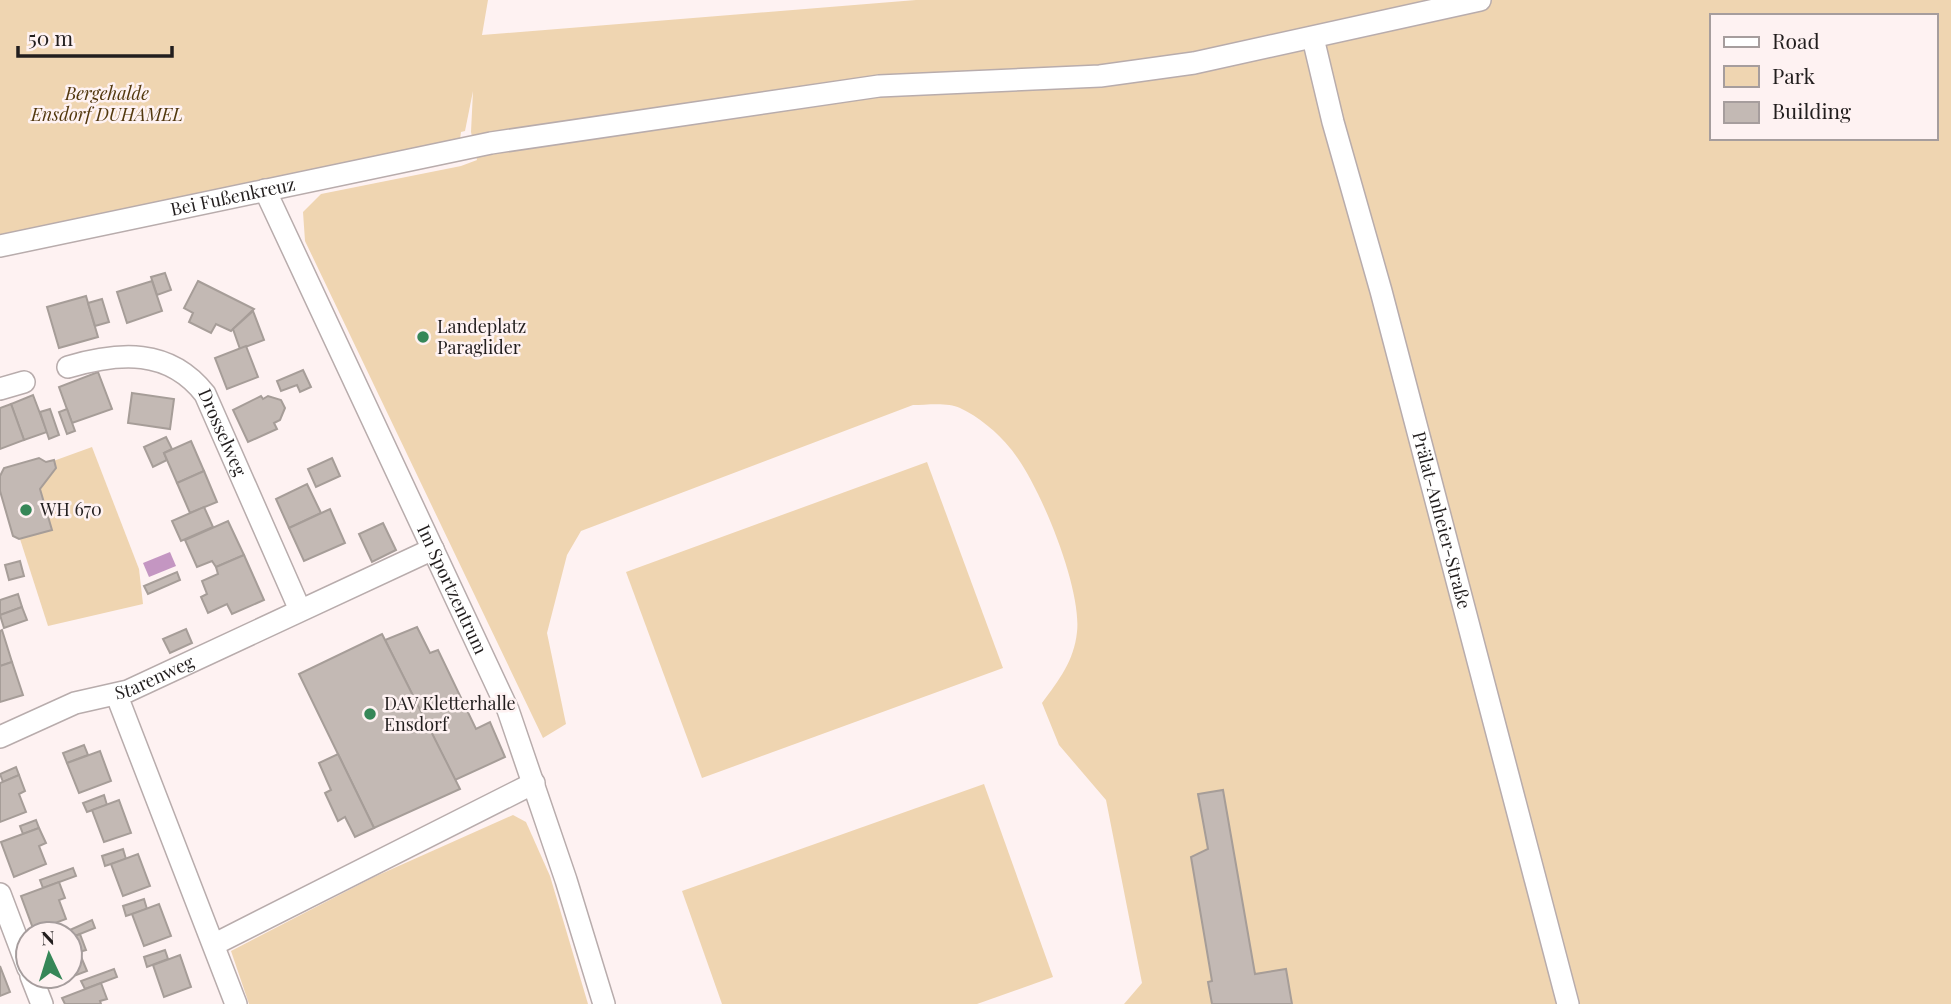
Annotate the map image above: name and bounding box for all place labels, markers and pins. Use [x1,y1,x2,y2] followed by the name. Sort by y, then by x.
[437,314,526,359] place label: Landeplatz Paraglider
[415,329,431,345] marker: Landeplatz Paraglider
[39,497,102,521] place label: WH 670
[18,502,34,518] marker: WH 670
[384,691,516,736] place label: DAV Kletterhalle Ensdorf
[362,706,378,722] marker: DAV Kletterhalle Ensdorf

